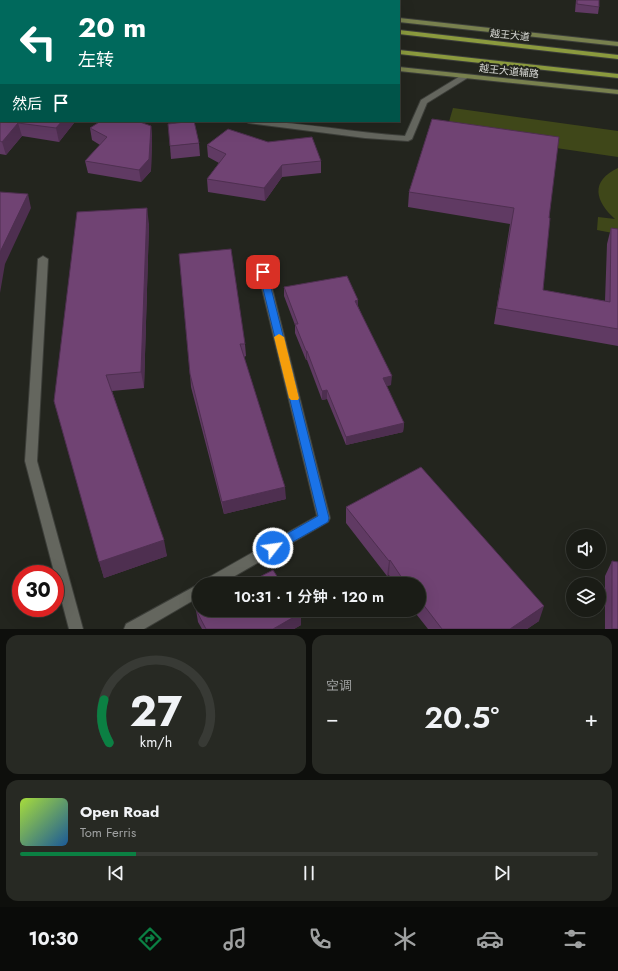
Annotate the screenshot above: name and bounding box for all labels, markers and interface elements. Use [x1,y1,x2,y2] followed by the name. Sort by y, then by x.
[78,7,146,48] text: 20 m
[12,16,64,68] icon: left
[489,25,531,45] street label: 越王大道
[78,47,114,73] text: 左转
[478,60,540,82] street label: 越王大道辅路
[50,92,72,114] icon: arrive
[12,93,42,115] text: 然后
[246,255,280,289] pin
[252,261,274,283] icon: arrive
[252,527,294,569] position arrow
[566,529,606,617] map controls
[566,529,606,569] button: sound
[12,565,64,617] speed limit sign: 30
[566,577,606,617] button: layers
[234,586,384,608] text: 10:31 · 1 分钟 · 120 m
[326,676,352,695] text: 空调
[130,680,182,741] text: 27
[424,696,499,739] text: 20.5°
[326,702,339,734] text: −
[584,702,598,734] text: +
[140,731,172,751] text: km/h
[80,801,159,823] text: Open Road
[80,823,136,842] text: Tom Ferris
[105,862,127,884] icon: previous
[298,862,320,884] icon: pause
[491,862,513,884] icon: next
[136,925,164,953] icon: directions
[221,925,249,953] icon: music
[306,925,334,953] icon: phone
[391,925,419,953] icon: climate
[476,925,504,953] icon: car
[561,925,589,953] icon: filters
[29,926,79,952] text: 10:30

